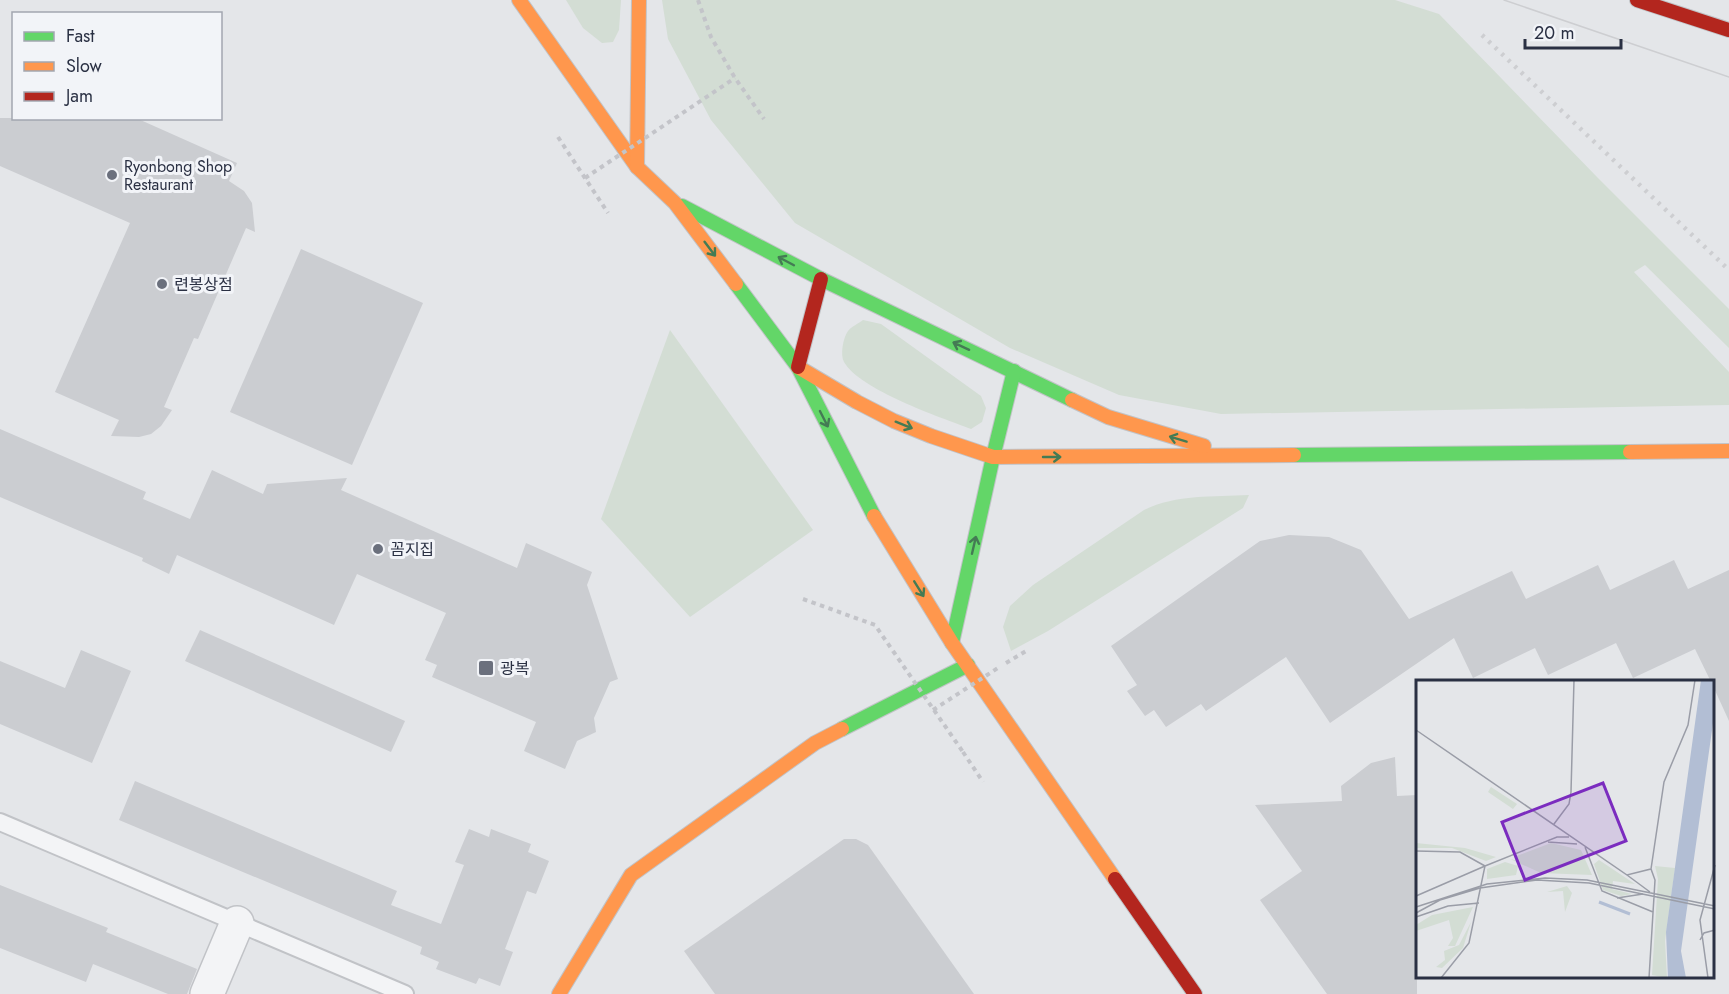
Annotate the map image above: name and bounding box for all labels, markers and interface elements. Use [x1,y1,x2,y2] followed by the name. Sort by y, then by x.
[12,12,222,120] legend
[1525,12,1621,50] scale bar
[1534,20,1574,46] text: 20 m
[66,23,95,49] text: Fast
[66,53,103,79] text: Slow
[64,83,93,109] text: Jam
[124,155,232,196] place label: Ryonbong Shop Restaurant
[105,168,119,182] marker: Ryonbong Shop Restaurant
[704,241,716,257] one-way arrow
[778,255,795,267] one-way arrow
[174,273,233,296] place label: 련봉상점
[155,277,169,291] marker: 련봉상점
[953,340,971,352] one-way arrow
[819,410,831,428] one-way arrow
[894,420,913,431] one-way arrow
[1169,433,1188,444] one-way arrow
[1041,451,1061,463] one-way arrow
[969,535,980,555] one-way arrow
[390,538,434,561] place label: 꼼지집
[371,542,385,556] marker: 꼼지집
[914,580,926,597] one-way arrow
[500,657,529,680] place label: 광복
[477,659,495,677] marker: 광복
[1416,680,1714,979] inset map

